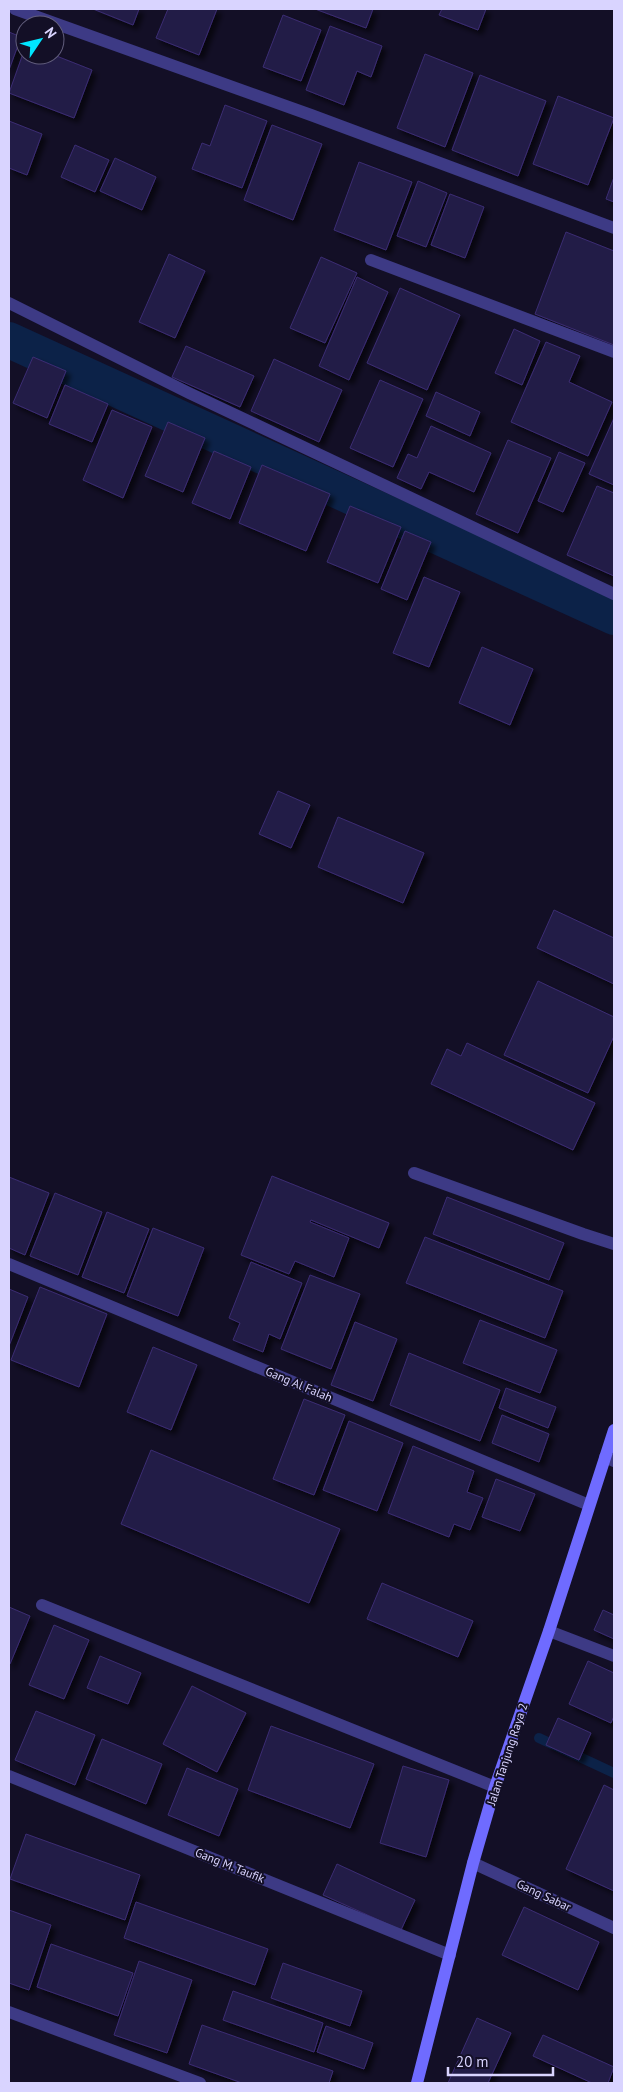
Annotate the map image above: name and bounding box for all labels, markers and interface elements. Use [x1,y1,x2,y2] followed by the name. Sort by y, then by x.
[15,15,65,65] north arrow
[41,24,61,41] text: N
[263,1363,335,1405] street label: Gang Al Falah
[483,1701,531,1808] street label: Jalan Tanjung Raya 2
[193,1844,267,1886] street label: Gang M. Taufik
[514,1876,574,1914] street label: Gang Sabar
[448,2044,553,2076] scale bar
[456,2052,489,2071] text: 20 m

